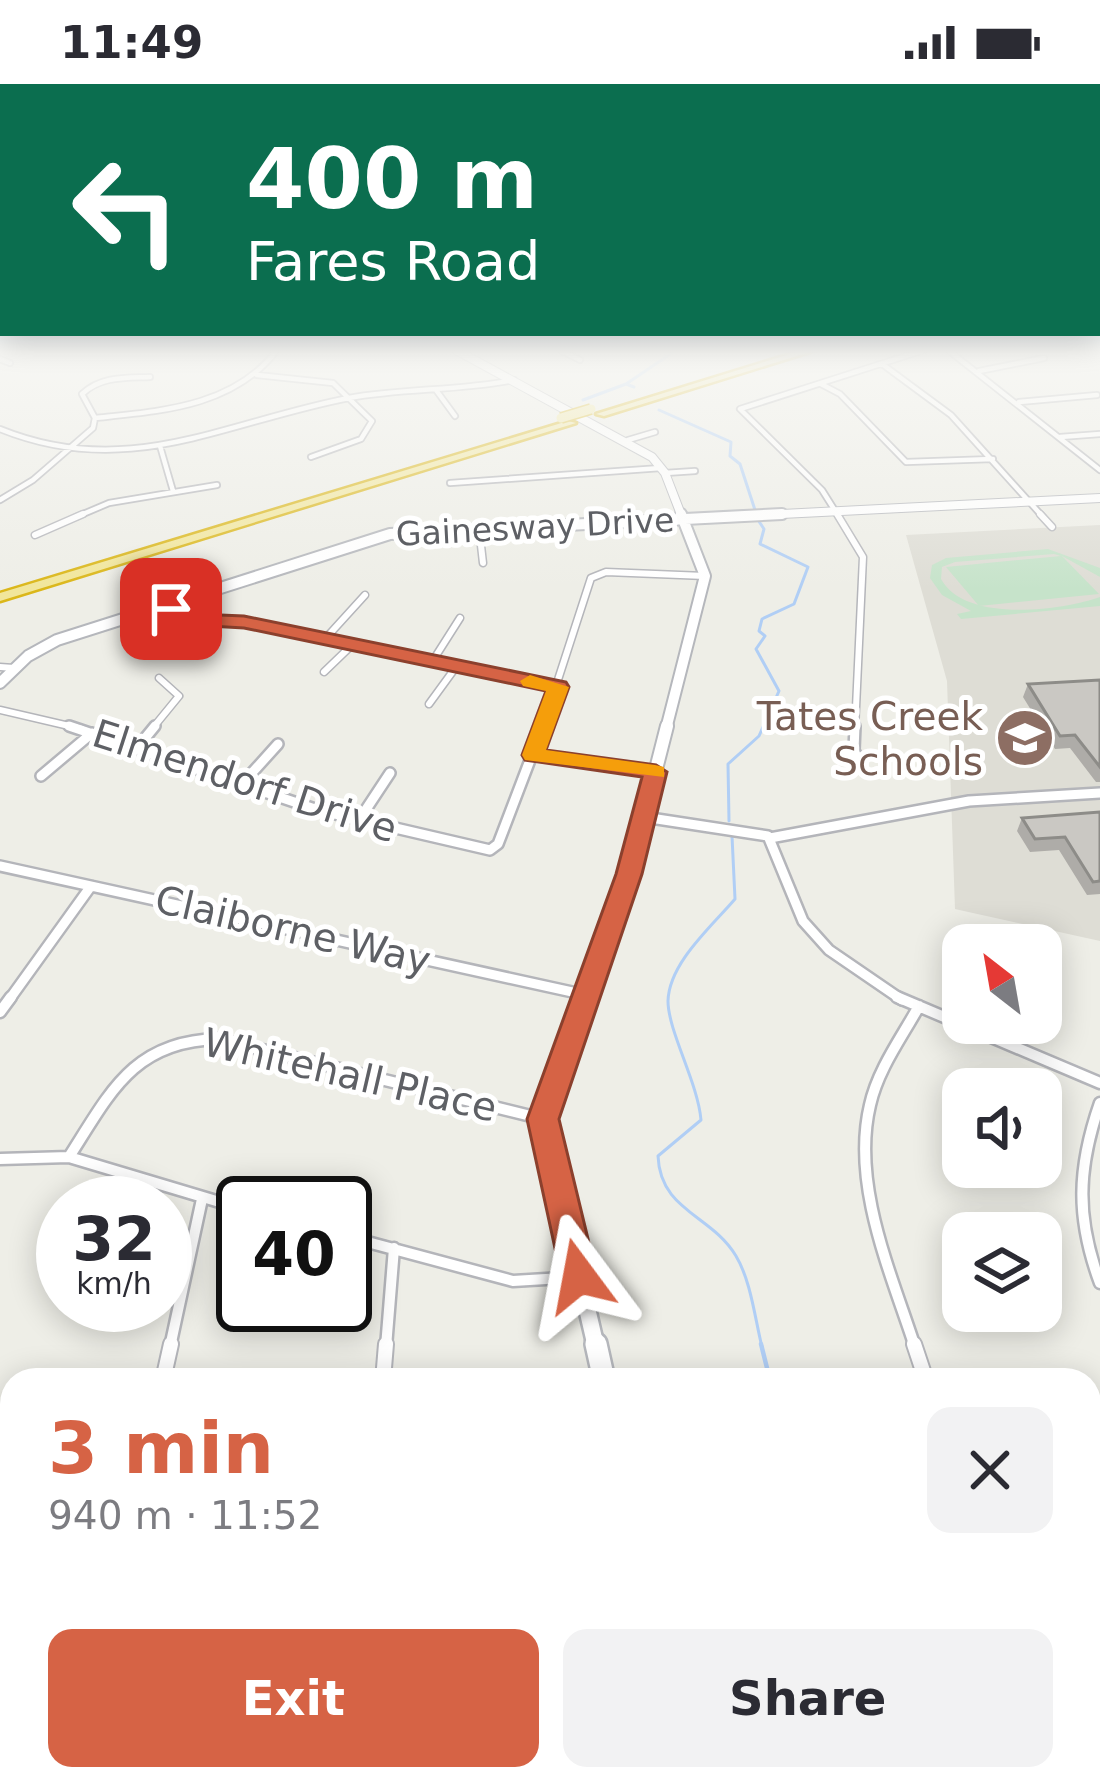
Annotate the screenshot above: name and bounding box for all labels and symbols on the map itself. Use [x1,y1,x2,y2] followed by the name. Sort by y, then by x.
[395,500,675,554] street label: Gainesway Drive
[120,558,222,660] pin
[756,694,983,784] place label: Tates Creek Schools
[994,707,1056,769] school or university icon: Tates Creek Schools
[87,711,403,851] street label: Elmendorf Drive
[151,876,435,984] street label: Claiborne Way
[942,924,1062,1044] north arrow
[199,1019,501,1131] street label: Whitehall Place
[216,1176,372,1332] speed limit sign: 40
[516,1213,642,1339] position arrow

